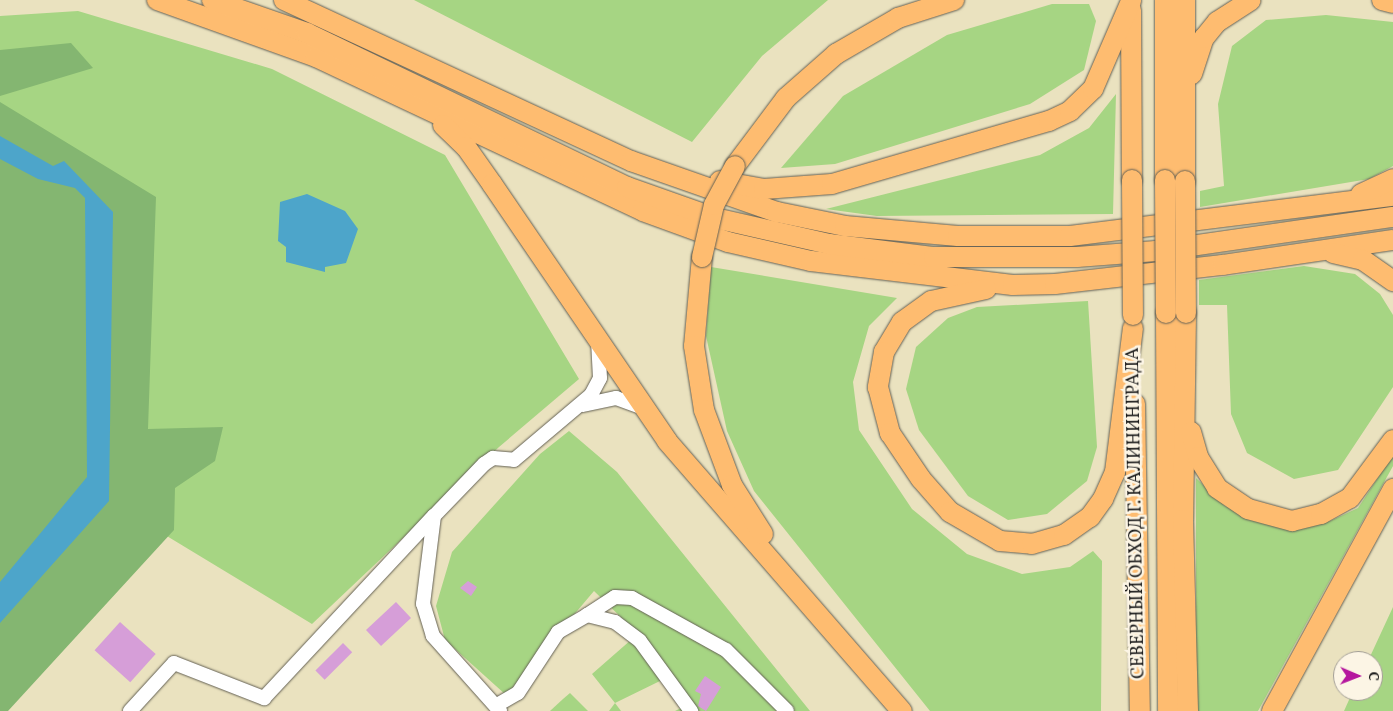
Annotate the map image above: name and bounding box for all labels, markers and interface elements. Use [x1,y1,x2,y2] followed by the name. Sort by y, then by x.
[1123,347,1151,679] street label: СЕВЕРНЫЙ ОБХОД Г. КАЛИНИНГРАДА
[1333,651,1383,701] north arrow
[1363,672,1382,681] text: С

